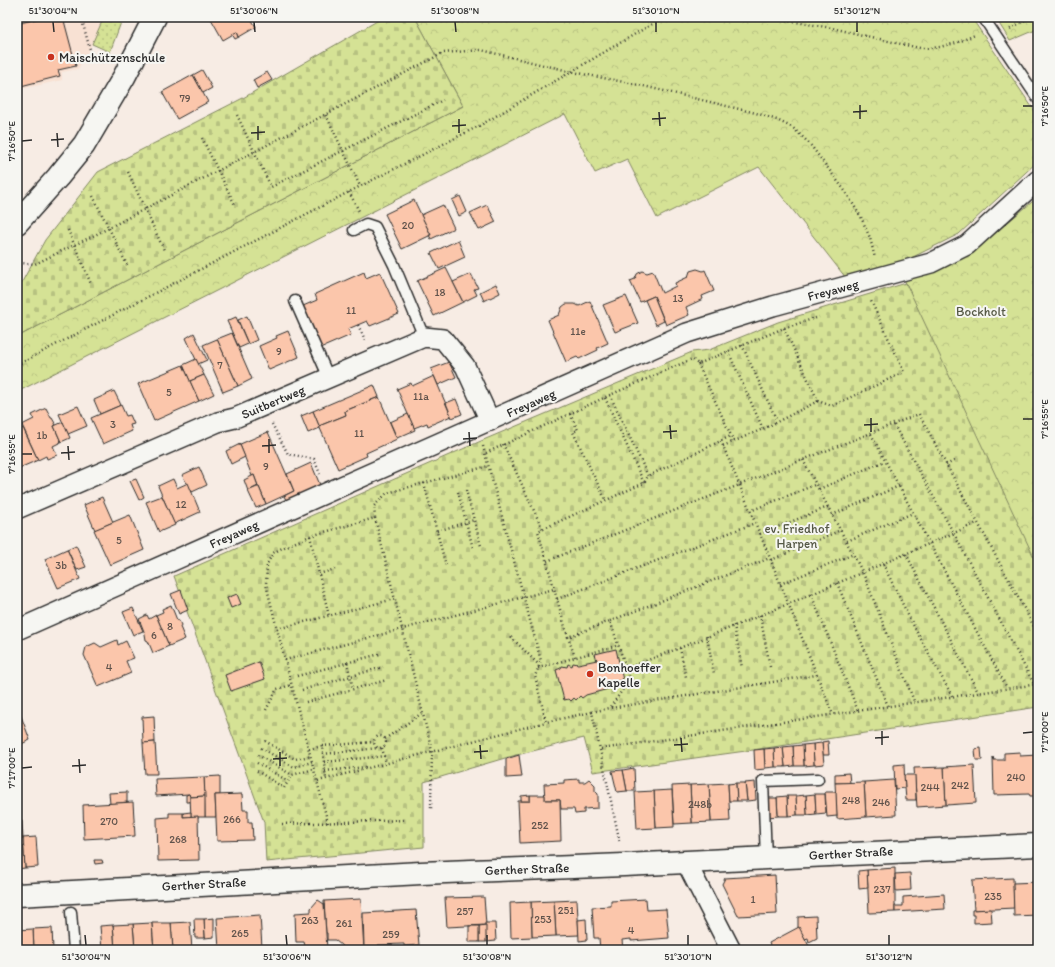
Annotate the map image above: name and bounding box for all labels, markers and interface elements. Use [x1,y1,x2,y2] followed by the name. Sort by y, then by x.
[29,4,78,17] text: 51°30'04"N
[230,4,278,17] text: 51°30'06"N
[431,4,479,17] text: 51°30'08"N
[632,4,680,17] text: 51°30'10"N
[834,4,881,17] text: 51°30'12"N
[59,50,165,65] place label: Maischützenschule
[46,52,56,62] marker: Maischützenschule
[1038,85,1051,126] text: 7°16'50"E
[179,92,191,105] house number: 79
[5,120,18,161] text: 7°16'50"E
[402,219,415,232] house number: 20
[806,276,860,304] street label: Freyaweg
[434,286,446,299] house number: 18
[672,292,684,305] house number: 13
[346,304,356,317] house number: 11
[956,304,1006,319] park label: Bockholt
[570,325,586,338] house number: 11e
[276,345,282,358] house number: 9
[217,359,223,372] house number: 7
[239,382,307,422] street label: Suitbertweg
[504,385,558,420] street label: Freyaweg
[166,386,172,399] house number: 5
[413,390,429,403] house number: 11a
[1038,399,1051,439] text: 7°16'55"E
[110,418,116,431] house number: 3
[354,427,364,440] house number: 11
[37,429,48,442] house number: 1b
[5,434,18,474] text: 7°16'55"E
[263,460,269,473] house number: 9
[176,498,187,511] house number: 12
[207,516,261,551] street label: Freyaweg
[764,521,830,551] park label: ev. Friedhof Harpen
[116,534,122,547] house number: 5
[55,559,67,572] house number: 3b
[167,620,173,633] house number: 8
[151,629,157,642] house number: 6
[598,660,662,690] place label: Bonhoeffer Kapelle
[106,661,113,674] house number: 4
[585,669,595,679] marker: Bonhoeffer Kapelle
[1038,711,1051,752] text: 7°17'00"E
[5,747,18,788] text: 7°17'00"E
[1006,771,1026,784] house number: 240
[951,779,969,792] house number: 242
[920,781,940,794] house number: 244
[842,794,860,807] house number: 248
[872,796,890,809] house number: 246
[688,798,712,811] house number: 248b
[223,813,241,826] house number: 266
[100,815,118,828] house number: 270
[531,819,549,832] house number: 252
[169,833,187,846] house number: 268
[808,843,894,863] street label: Gerther Straße
[484,860,570,878] street label: Gerther Straße
[161,874,247,894] street label: Gerther Straße
[873,883,891,896] house number: 237
[984,890,1002,903] house number: 235
[750,893,756,906] house number: 1
[558,904,574,917] house number: 251
[456,905,474,918] house number: 257
[534,913,552,926] house number: 253
[301,914,319,927] house number: 263
[336,917,352,930] house number: 261
[628,924,635,937] house number: 4
[231,927,249,940] house number: 265
[382,928,400,941] house number: 259
[62,950,111,963] text: 51°30'04"N
[263,950,311,963] text: 51°30'06"N
[463,950,511,963] text: 51°30'08"N
[664,950,712,963] text: 51°30'10"N
[866,950,913,963] text: 51°30'12"N

